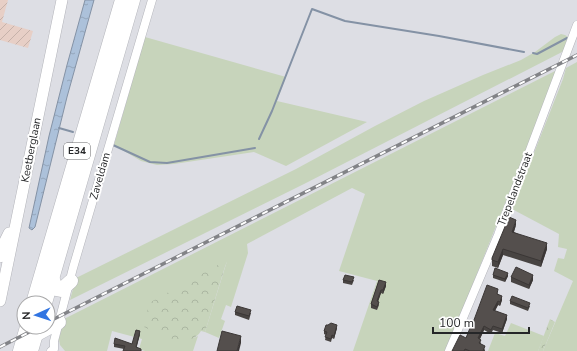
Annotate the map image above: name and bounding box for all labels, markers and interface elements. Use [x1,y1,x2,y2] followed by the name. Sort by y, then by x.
[17,116,45,184] street label: Keetberglaan
[64,143,90,159] road number: E34
[494,150,536,228] street label: Trepelandstraat
[86,151,114,201] street label: Zaveldam
[16,295,56,335] north arrow
[433,309,529,335] scale bar
[19,311,34,320] text: N
[439,315,474,331] text: 100 m

